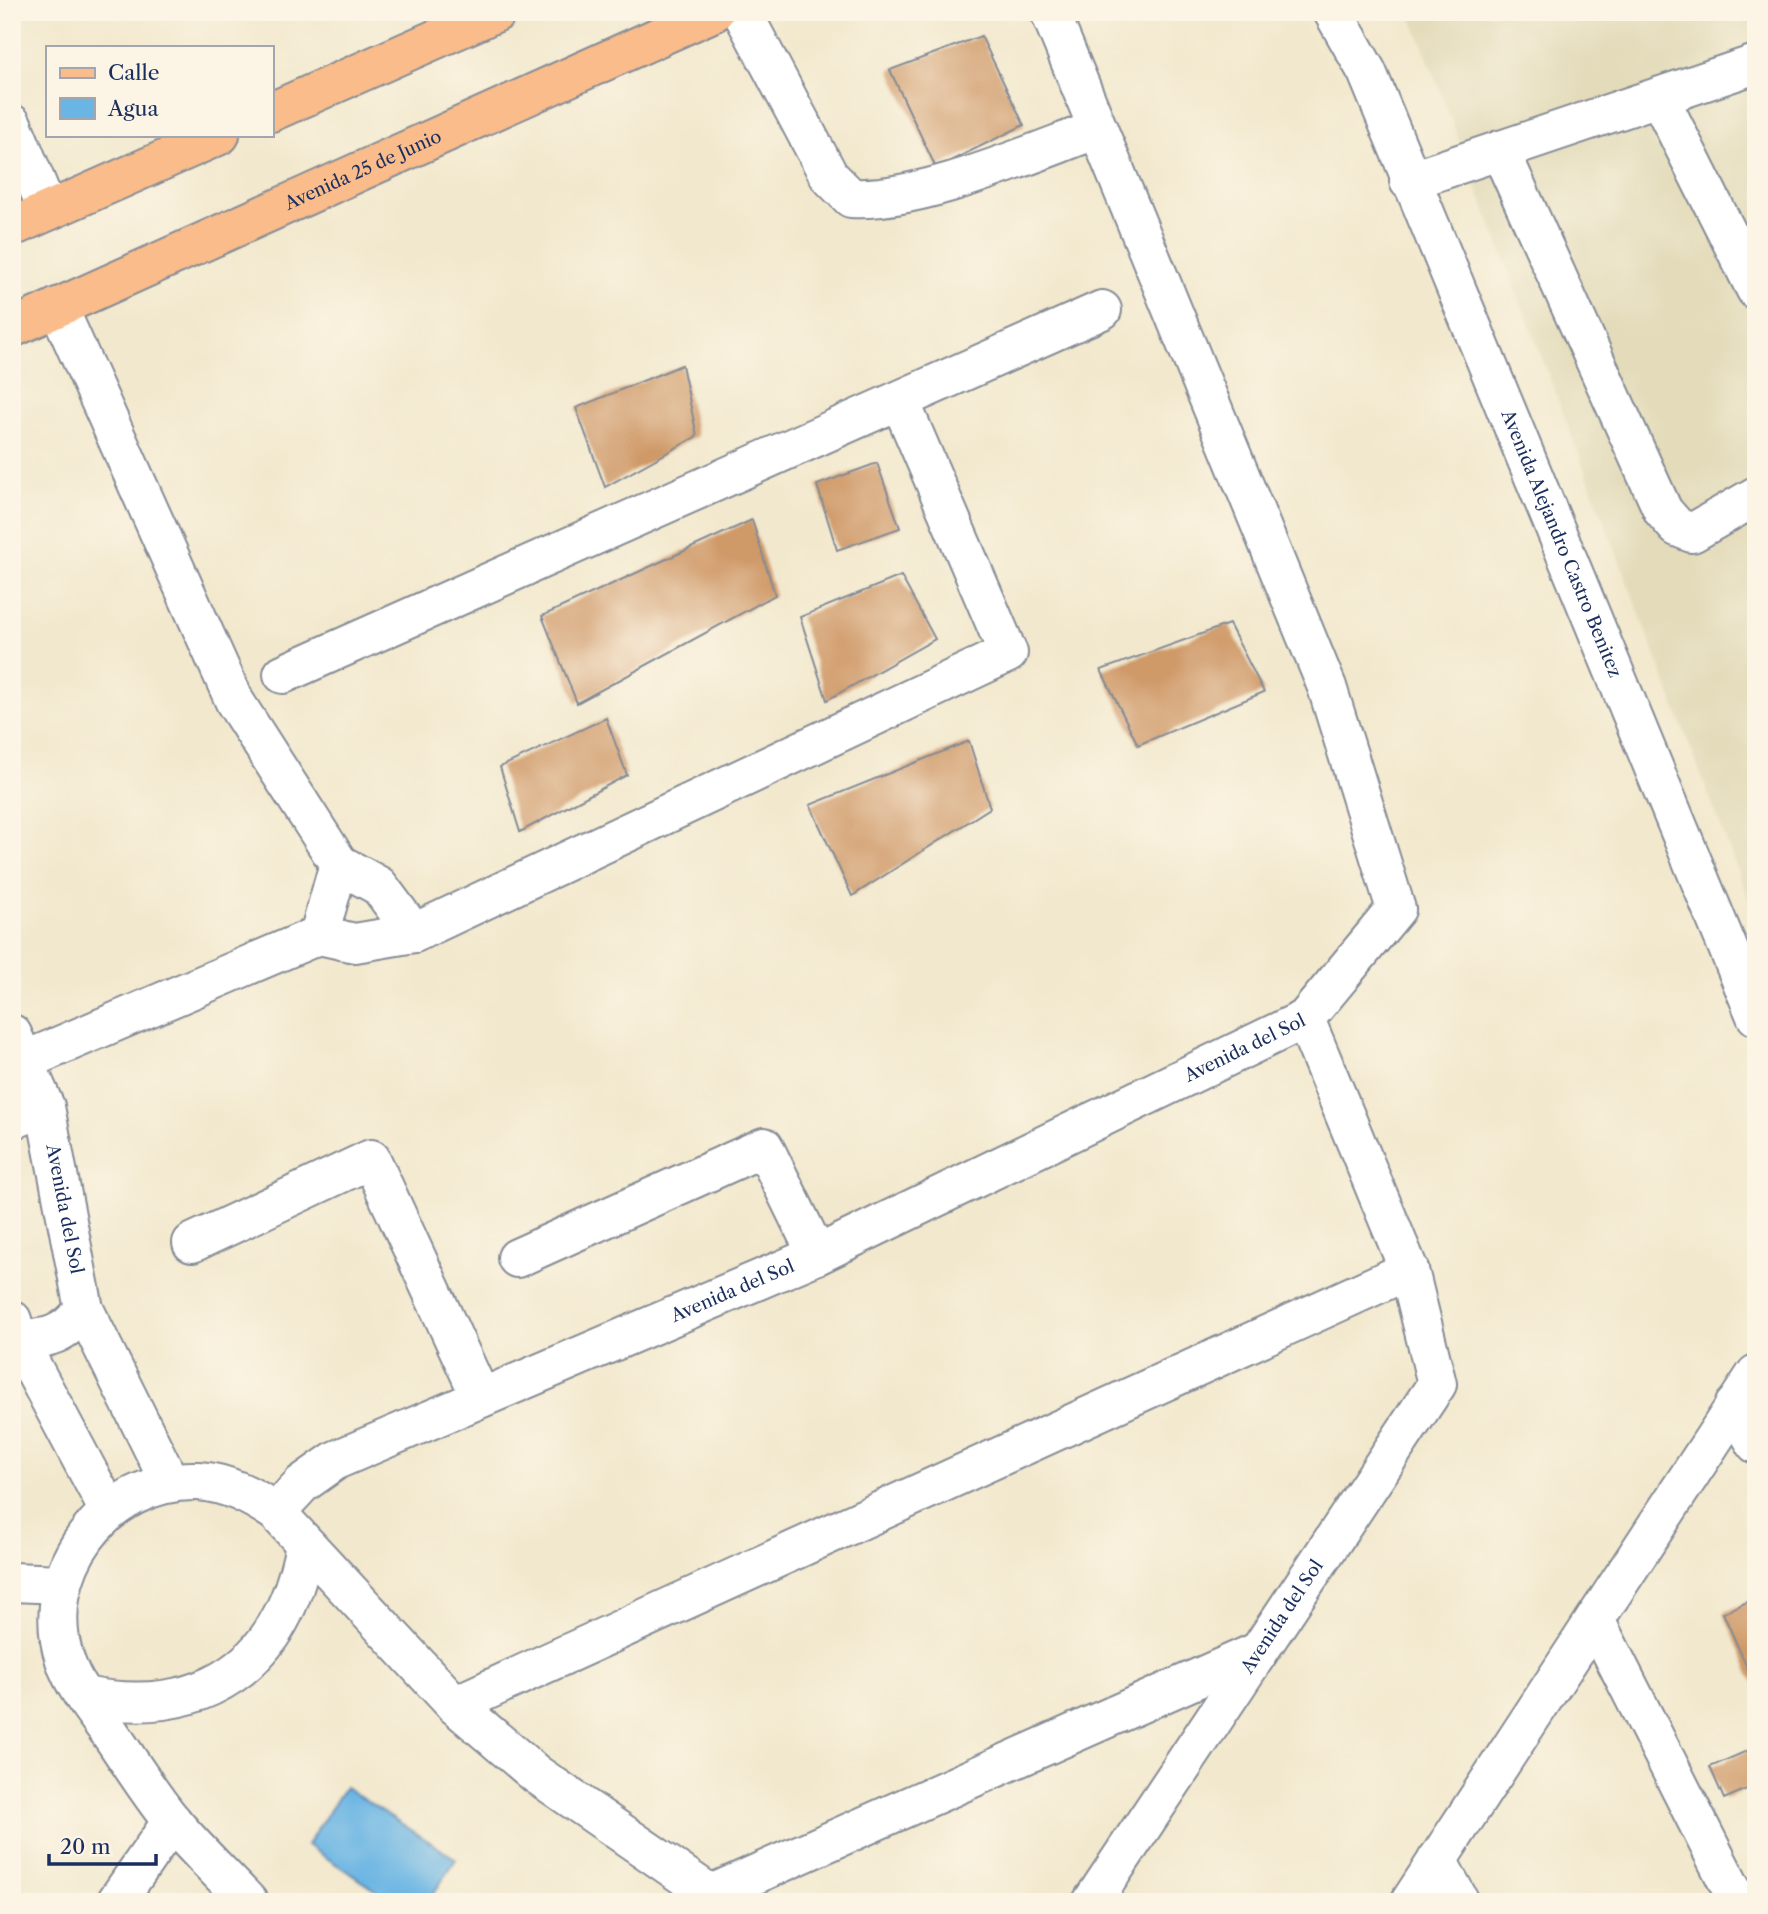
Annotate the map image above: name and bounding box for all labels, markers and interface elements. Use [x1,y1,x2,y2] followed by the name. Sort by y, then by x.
[46,46,273,136] legend
[108,60,160,85] text: Calle
[107,96,160,121] text: Agua
[280,125,445,215] street label: Avenida 25 de Junio
[1496,406,1626,681] street label: Avenida Alejandro Castro Benitez
[1180,1009,1309,1087] street label: Avenida del Sol
[41,1141,88,1276] street label: Avenida del Sol
[667,1255,798,1327] street label: Avenida del Sol
[1236,1556,1328,1678] street label: Avenida del Sol
[49,1823,156,1867] scale bar
[60,1834,111,1859] text: 20 m

